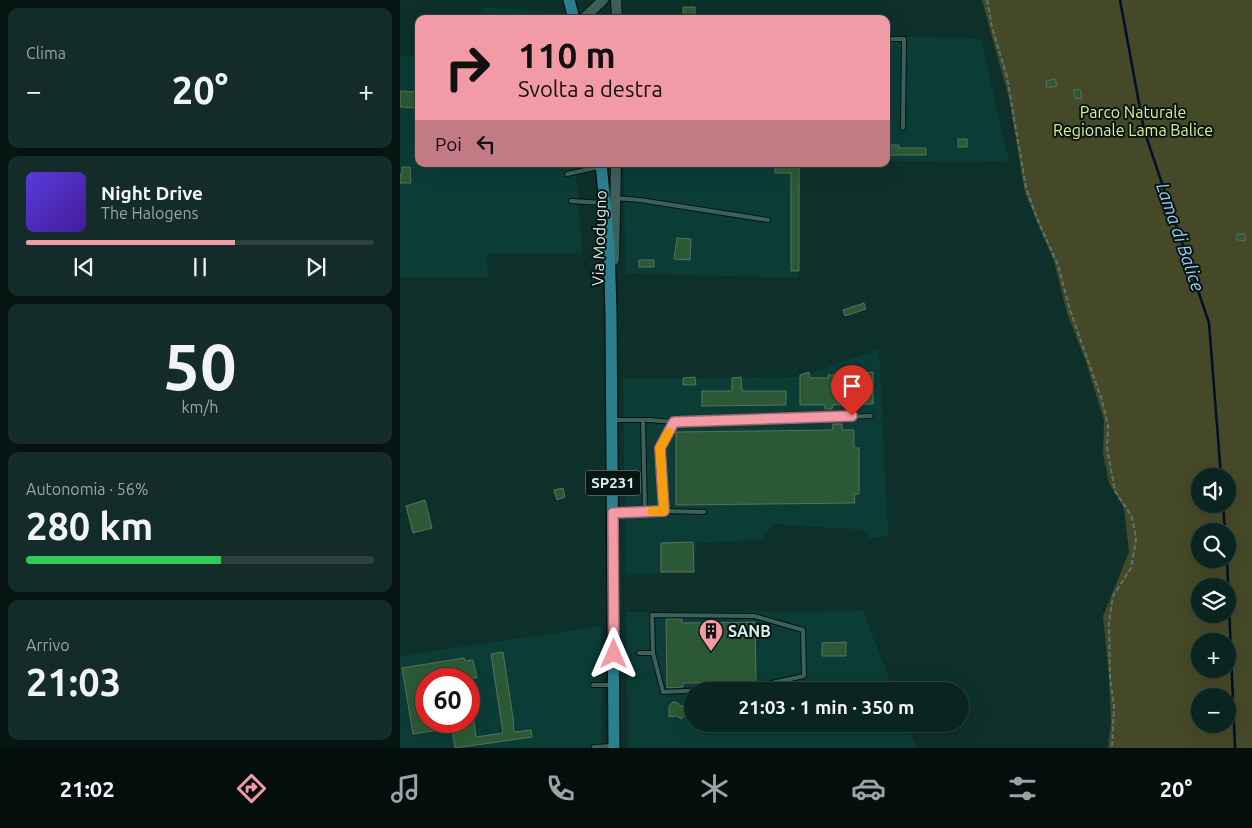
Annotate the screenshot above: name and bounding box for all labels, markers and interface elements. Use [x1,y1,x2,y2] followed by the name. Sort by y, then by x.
[435,35,500,100] icon: right
[518,35,616,75] text: 110 m
[26,44,66,62] text: Clima
[172,69,228,111] text: 20°
[26,75,42,106] text: −
[358,75,374,106] text: +
[518,76,663,101] text: Svolta a destra
[1053,103,1213,139] park label: Parco Naturale Regionale Lama Balice
[472,130,500,158] icon: left
[435,133,462,155] text: Poi
[1153,180,1209,293] water label: Lama di Balice
[101,182,203,204] text: Night Drive
[588,190,610,286] street label: Via Modugno
[101,204,199,222] text: The Halogens
[70,253,98,281] icon: previous
[186,253,214,281] icon: pause
[302,253,330,281] icon: next
[163,329,237,402] text: 50
[831,365,873,416] pin
[838,372,866,400] icon: arrive
[182,398,218,416] text: km/h
[1191,468,1236,733] map controls
[1191,468,1236,513] button: sound
[586,470,640,496] road number: SP231
[26,480,148,498] text: Autonomia · 56%
[26,505,153,547] text: 280 km
[1191,523,1236,568] button: search
[1191,578,1236,623] button: layers
[698,618,724,652] building icon: SANB
[728,622,771,640] place label: SANB
[587,627,639,679] position arrow
[1191,633,1236,678] button: +
[26,636,70,654] text: Arrivo
[26,661,121,703] text: 21:03
[415,668,480,733] speed limit sign: 60
[1191,688,1236,733] button: −
[739,696,914,718] text: 21:03 · 1 min · 350 m
[234,771,269,806] icon: directions
[388,771,423,806] icon: music
[543,771,578,806] icon: phone
[697,771,732,806] icon: climate
[851,771,886,806] icon: car
[1005,771,1040,806] icon: filters
[60,776,115,801] text: 21:02
[1160,776,1192,801] text: 20°

